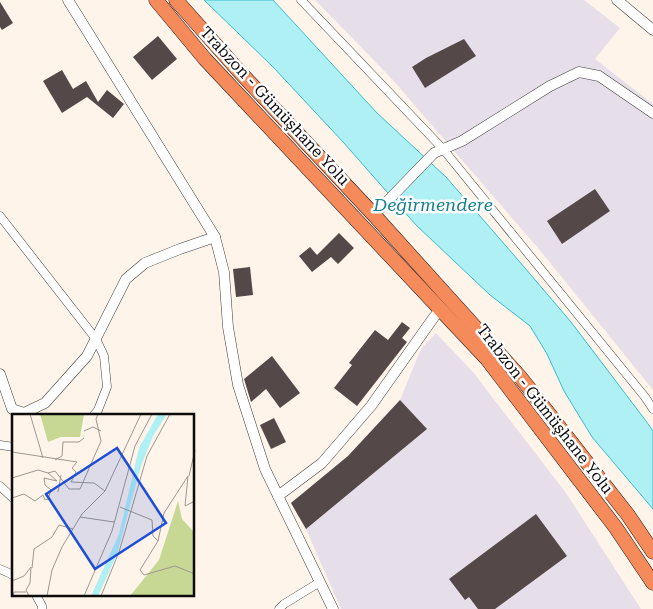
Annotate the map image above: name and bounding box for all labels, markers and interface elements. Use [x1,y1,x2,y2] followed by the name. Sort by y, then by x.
[196,23,354,189] street label: Trabzon - Gümüşhane Yolu
[372,194,493,215] water label: Değirmendere
[473,320,617,498] street label: Trabzon - Gümüşhane Yolu
[12,414,195,596] inset map

